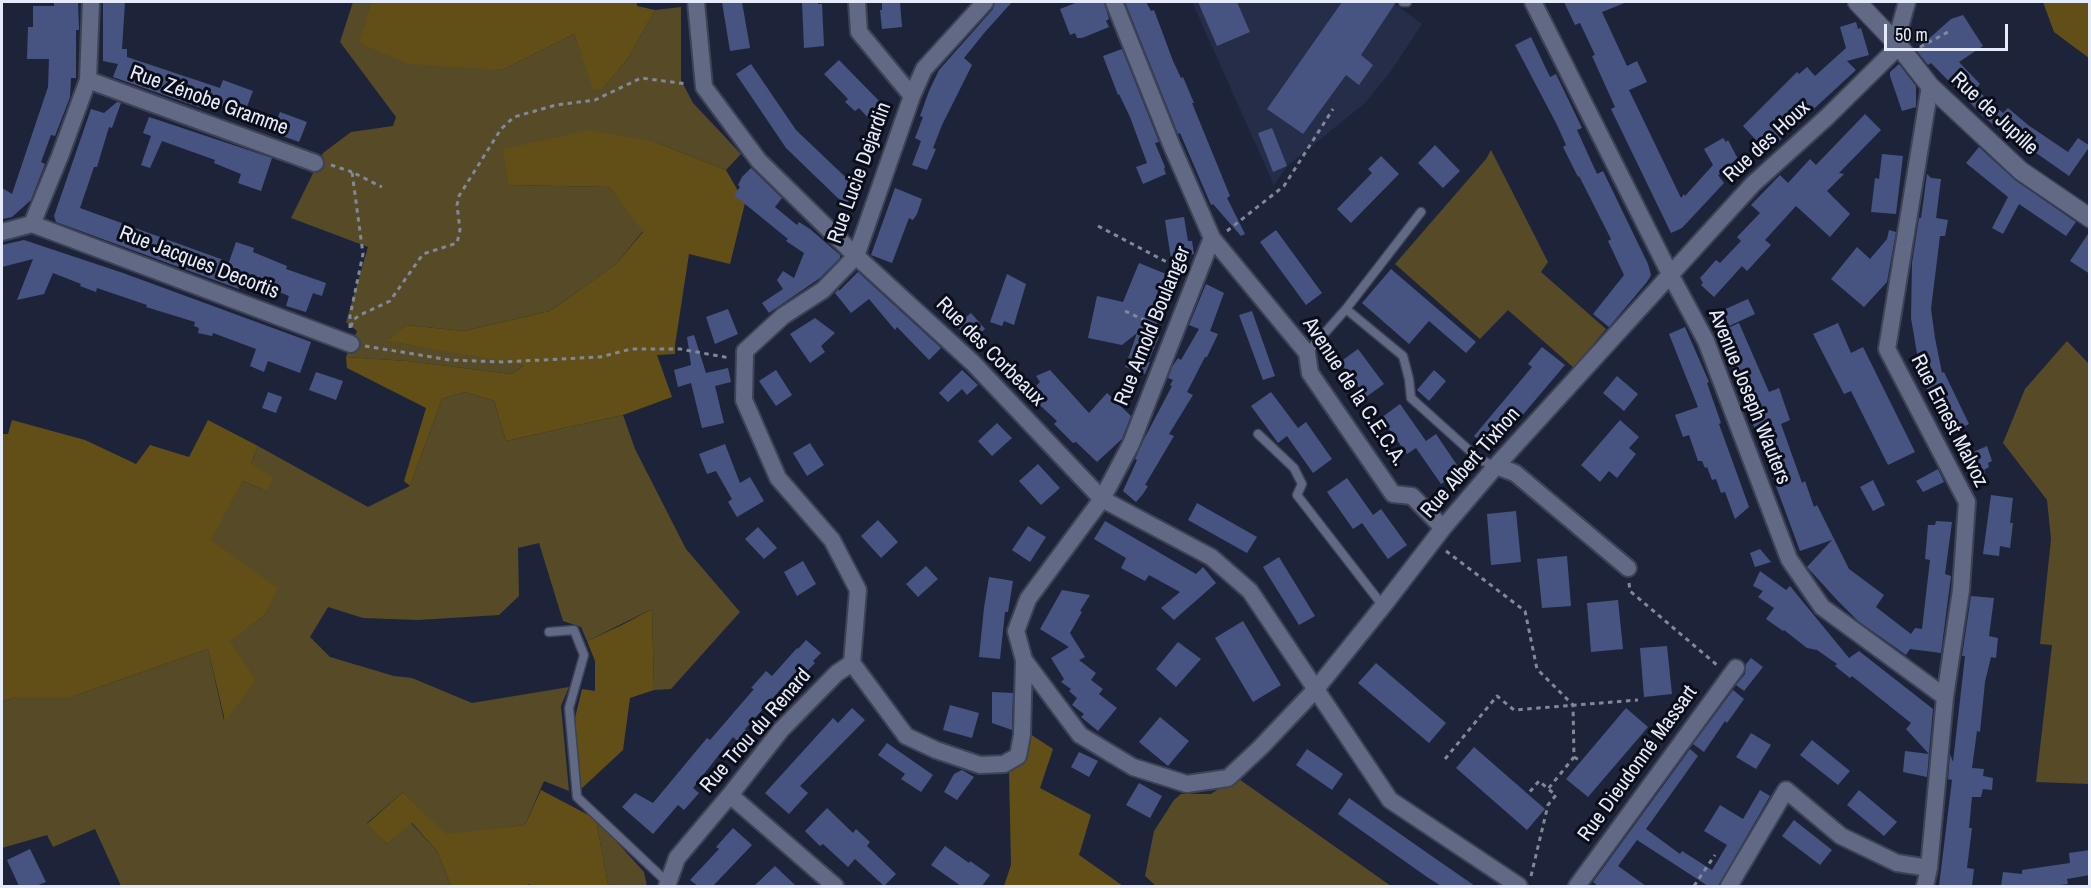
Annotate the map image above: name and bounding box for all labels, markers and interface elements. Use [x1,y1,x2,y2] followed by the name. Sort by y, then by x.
[1887,12,2012,50] scale bar
[1895,22,1928,47] text: 50 m
[126,61,292,141] street label: Rue Zénobe Gramme
[1945,67,2043,161] street label: Rue de Jupille
[1719,96,1815,188] street label: Rue des Houx
[823,99,897,247] street label: Rue Lucie Dejardin
[115,221,283,305] street label: Rue Jacques Decortis
[1110,243,1196,409] street label: Rue Arnold Boulanger
[930,292,1050,412] street label: Rue des Corbeaux
[1702,306,1796,488] street label: Avenue Joseph Wauters
[1297,313,1411,471] street label: Avenue de la C.E.C.A.
[1905,350,1993,492] street label: Rue Ernest Malvoz
[1416,403,1526,523] street label: Rue Albert Tixhon
[695,664,817,798] street label: Rue Trou du Renard
[1573,681,1703,847] street label: Rue Dieudonné Massart

